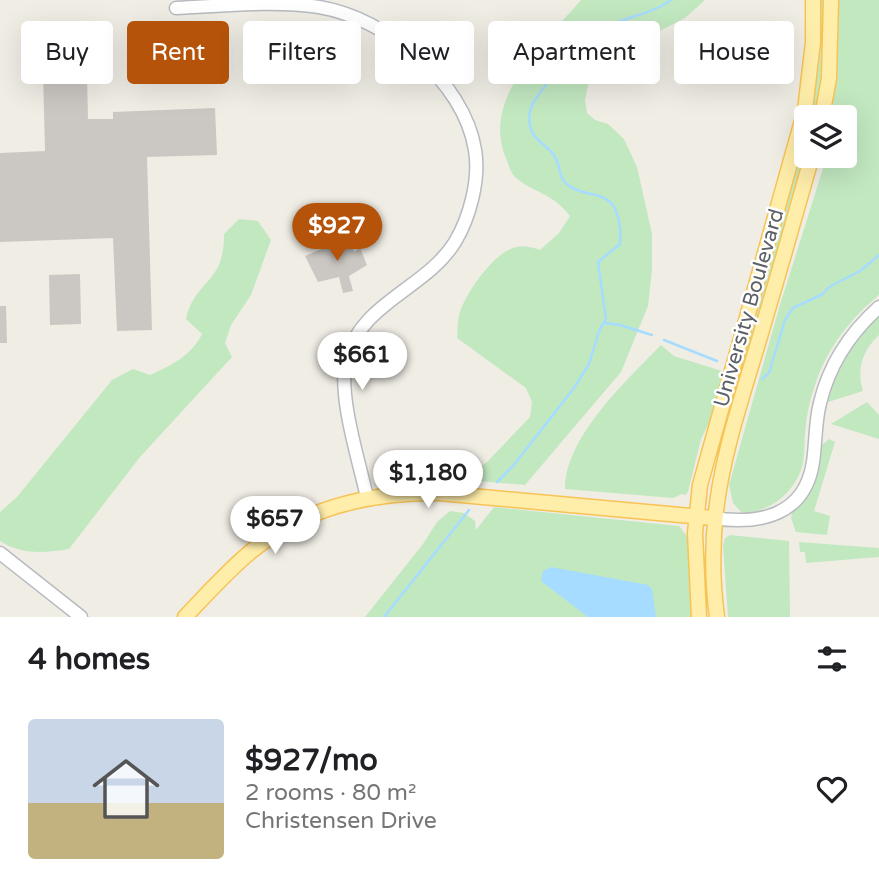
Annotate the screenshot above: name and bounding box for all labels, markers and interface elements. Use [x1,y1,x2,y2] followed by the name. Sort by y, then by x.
[21,21,113,84] chip: Buy
[127,21,229,84] chip: Rent
[243,21,361,84] chip: Filters
[375,21,474,84] chip: New
[488,21,660,84] chip: Apartment
[674,21,794,84] chip: House
[794,105,857,168] map controls
[794,105,857,168] button: layers
[296,204,378,263] pin: $927
[709,206,789,410] street label: University Boulevard
[308,212,366,240] text: $927
[321,332,403,392] pin: $661
[333,341,391,369] text: $661
[371,450,485,510] pin: $1,180
[389,459,467,487] text: $1,180
[234,496,316,556] pin: $657
[246,505,304,533] text: $657
[813,640,851,678] icon: filters
[28,641,150,678] text: 4 homes
[245,742,378,779] text: $927/mo
[84,747,168,831] icon: home
[813,770,851,808] icon: heart
[245,779,416,807] text: 2 rooms · 80 m²
[245,807,437,835] text: Christensen Drive

